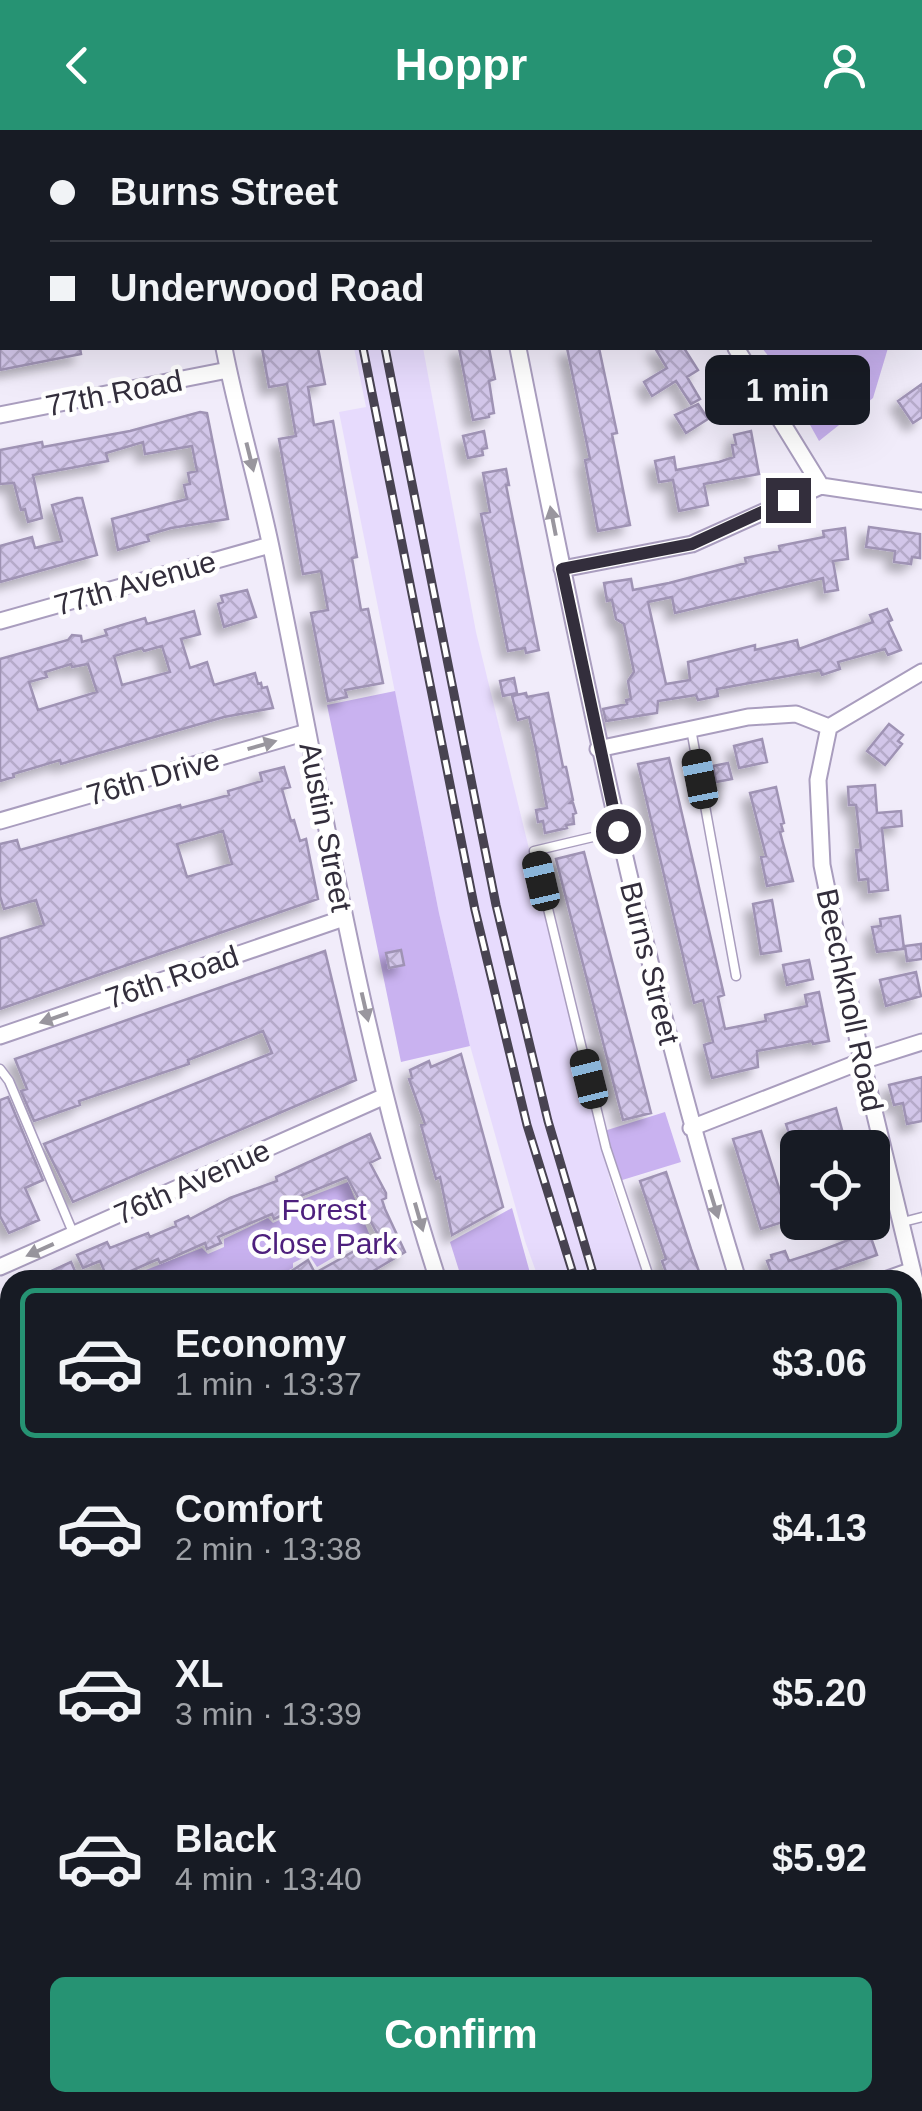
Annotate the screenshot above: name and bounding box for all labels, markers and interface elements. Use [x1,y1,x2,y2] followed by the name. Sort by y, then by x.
[50,38,105,93] icon: back
[817,38,872,93] icon: person
[395,39,527,90] text: Hoppr
[110,171,338,213] text: Burns Street
[110,267,425,309] text: Underwood Road
[706,355,870,425] callout: 1 min
[43,364,185,422] street label: 77th Road
[746,372,829,408] text: 1 min
[242,442,258,473] one-way arrow
[766,478,811,523] route end
[544,505,560,536] one-way arrow
[51,544,219,622] street label: 77th Avenue
[247,737,278,752] one-way arrow
[293,740,359,915] street label: Austin Street
[83,742,223,812] street label: 76th Drive
[680,747,720,811] car
[596,809,641,854] route start
[520,848,562,914] car
[614,878,686,1049] street label: Burns Street
[810,886,890,1114] street label: Beechknoll Road
[101,939,243,1015] street label: 76th Road
[358,992,373,1023] one-way arrow
[38,1011,68,1026] one-way arrow
[567,1046,611,1112] car
[780,1130,890,1240] map controls
[780,1130,890,1240] button: locate
[109,1133,275,1231] street label: 76th Avenue
[708,1189,723,1219] one-way arrow
[251,1193,398,1260] park label: Forest Close Park
[412,1202,428,1233] one-way arrow
[25,1242,55,1258] one-way arrow
[55,1318,145,1408] icon: car
[175,1323,346,1365] text: Economy
[772,1342,867,1384] text: $3.06
[175,1366,362,1402] text: 1 min · 13:37
[55,1483,145,1573] icon: car
[175,1488,323,1530] text: Comfort
[772,1507,867,1549] text: $4.13
[175,1531,362,1567] text: 2 min · 13:38
[55,1648,145,1738] icon: car
[175,1653,224,1695] text: XL
[772,1672,867,1714] text: $5.20
[175,1696,362,1732] text: 3 min · 13:39
[55,1813,145,1903] icon: car
[175,1818,276,1860] text: Black
[772,1837,867,1879] text: $5.92
[175,1861,362,1897] text: 4 min · 13:40
[50,1977,872,2092] button: Confirm

